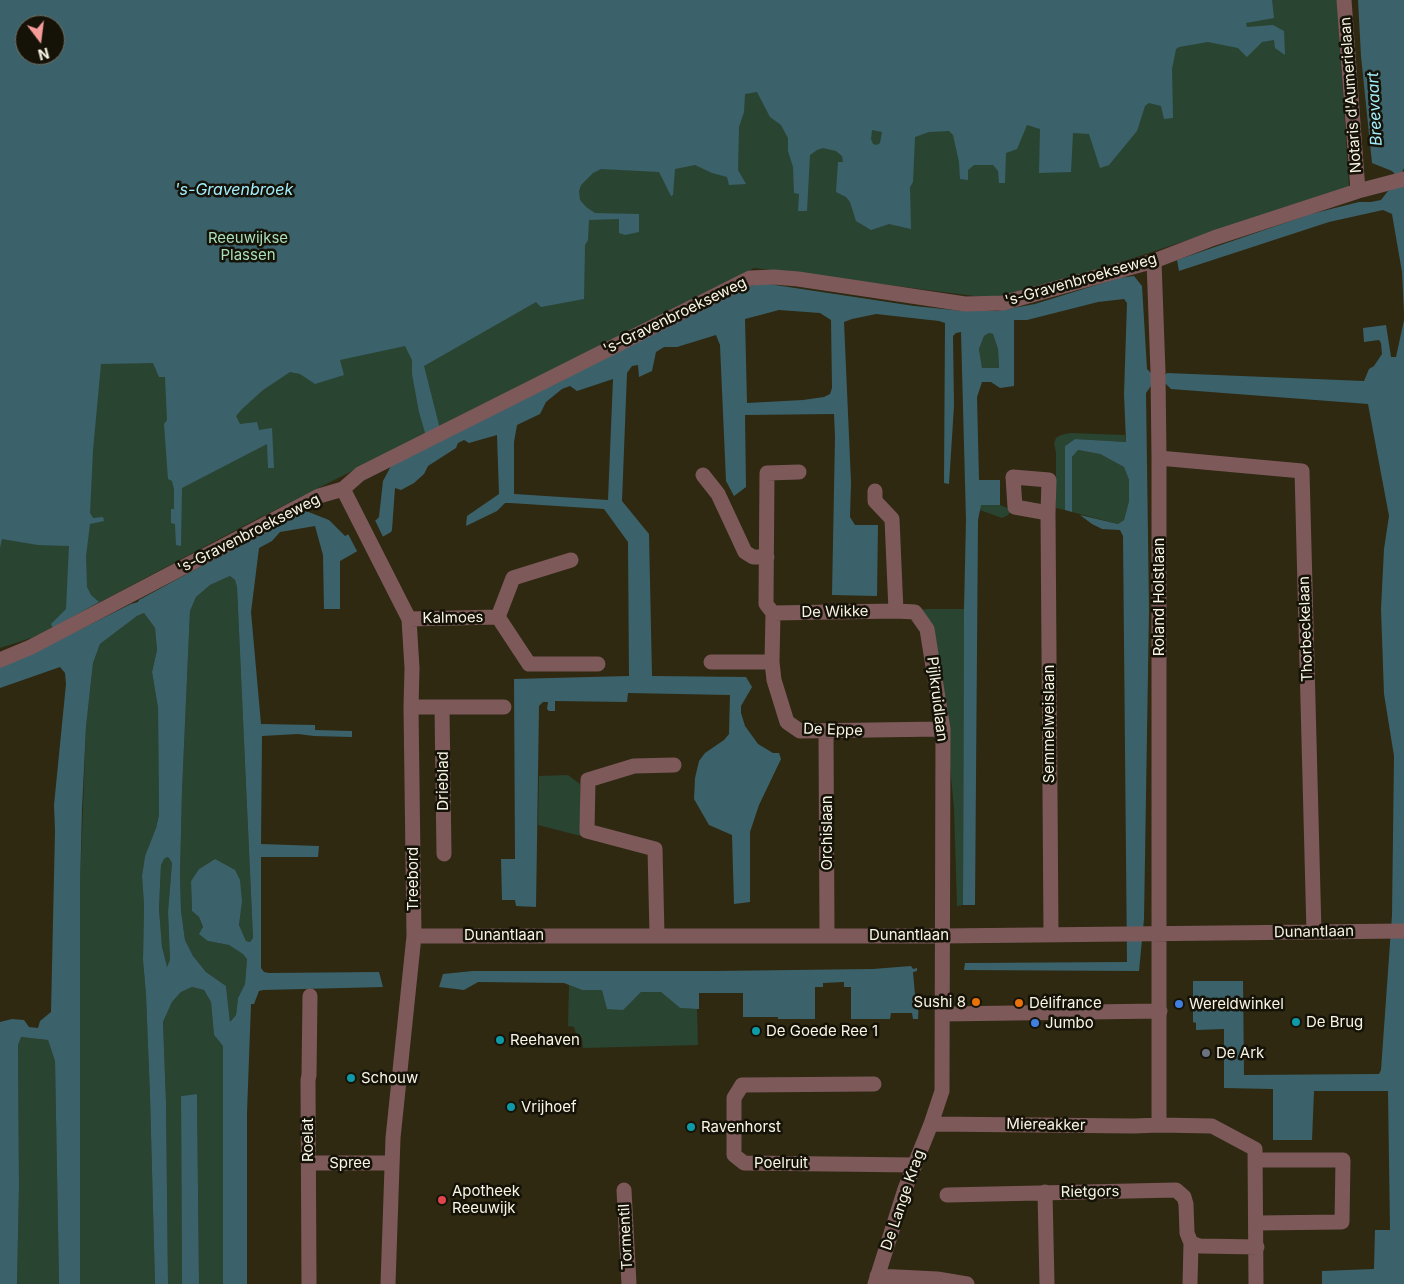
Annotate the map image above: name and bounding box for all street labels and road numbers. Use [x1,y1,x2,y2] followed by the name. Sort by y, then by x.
[1337,16,1365,174] street label: Notaris d'Aumerielaan
[1003,250,1159,310] street label: 's-Gravenbroekseweg
[601,273,749,359] street label: 's-Gravenbroekseweg
[175,490,323,578] street label: 's-Gravenbroekseweg
[1150,538,1168,656] street label: Roland Holstlaan
[1295,576,1317,682] street label: Thorbeckelaan
[801,602,869,622] street label: De Wikke
[422,608,484,628] street label: Kalmoes
[923,656,951,742] street label: Pijlkruidlaan
[1040,665,1058,783] street label: Semmelweislaan
[803,720,863,740] street label: De Eppe
[434,751,452,811] street label: Drieblad
[818,795,836,871] street label: Orchislaan
[404,847,422,911] street label: Treebord
[1274,922,1354,942] street label: Dunantlaan
[464,926,544,944] street label: Dunantlaan
[869,926,949,944] street label: Dunantlaan
[1006,1115,1086,1135] street label: Miereakker
[299,1118,317,1162] street label: Roelat
[877,1147,929,1253] street label: De Lange Krag
[329,1154,371,1172] street label: Spree
[754,1154,808,1172] street label: Poelruit
[1061,1182,1119,1202] street label: Rietgors
[615,1203,637,1271] street label: Tormentil

